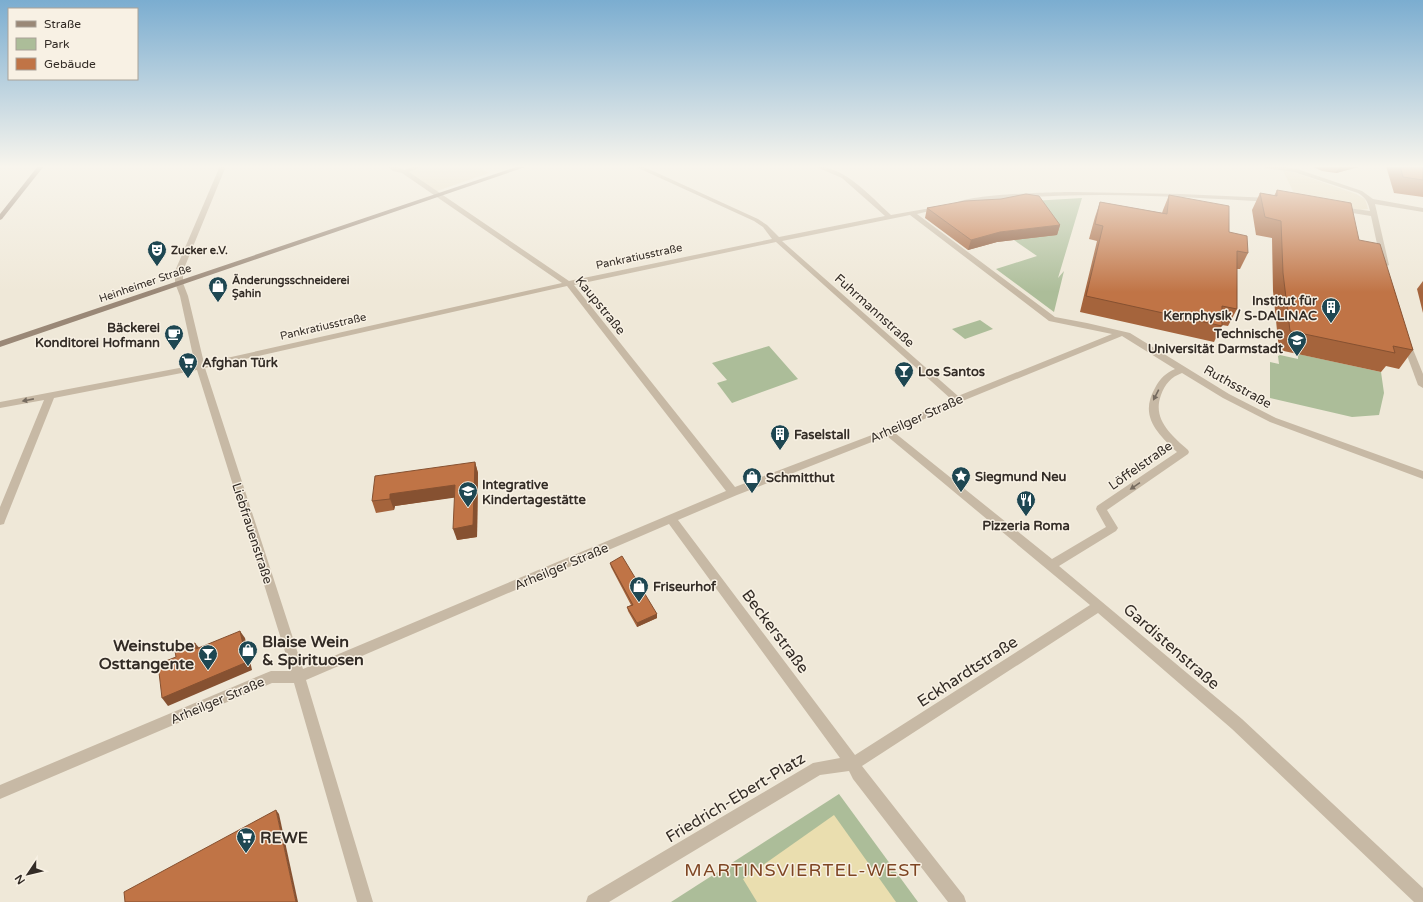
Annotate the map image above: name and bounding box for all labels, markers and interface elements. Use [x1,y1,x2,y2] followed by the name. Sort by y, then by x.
[8,8,138,80] legend
[44,17,81,31] text: Straße
[44,37,70,51] text: Park
[44,57,96,71] text: Gebäude
[146,239,168,267] theatre icon: Zucker e.V.
[595,241,683,272] street label: Pankratiusstraße
[171,244,228,257] place label: Zucker e.V.
[97,262,193,305] street label: Heinheimer Straße
[831,271,918,351] street label: Fuhrmannstraße
[232,273,350,301] place label: Änderungsschneiderei Şahin
[572,273,629,338] street label: Kaupstraße
[207,275,229,303] shop icon: Änderungsschneiderei Şahin
[1163,293,1318,324] place label: Institut für Kernphysik / S-DALINAC
[1320,296,1342,324] building icon: Institut für Kernphysik / S-DALINAC
[279,310,367,343] street label: Pankratiusstraße
[35,320,160,351] place label: Bäckerei Konditorei Hofmann
[163,323,185,351] cafe icon: Bäckerei Konditorei Hofmann
[1148,326,1284,357] place label: Technische Universität Darmstadt
[1286,329,1308,357] school or university icon: Technische Universität Darmstadt
[177,351,199,379] supermarket icon: Afghan Türk
[202,355,278,371] place label: Afghan Türk
[893,360,915,388] bar icon: Los Santos
[1201,362,1274,412] street label: Ruthsstraße
[918,364,985,380] place label: Los Santos
[1153,389,1159,401] one-way arrow
[867,391,966,447] street label: Arheilger Straße
[21,397,34,403] one-way arrow
[769,423,791,451] building icon: Faselstall
[794,427,850,443] place label: Faselstall
[1106,438,1176,494] street label: Löffelstraße
[950,465,972,493] place icon: Siegmund Neu
[741,466,763,494] shop icon: Schmitthut
[975,469,1067,485] place label: Siegmund Neu
[766,470,835,486] place label: Schmitthut
[482,477,586,508] place label: Integrative Kindertagestätte
[457,480,479,508] school or university icon: Integrative Kindertagestätte
[228,481,276,586] street label: Liebfrauenstraße
[1130,482,1140,490] one-way arrow
[1015,489,1037,517] restaurant icon: Pizzeria Roma
[982,518,1070,534] place label: Pizzeria Roma
[512,540,611,594] street label: Arheilger Straße
[628,575,650,603] shop icon: Friseurhof
[653,579,717,595] place label: Friseurhof
[737,586,813,678] street label: Beckerstraße
[1119,599,1224,694] street label: Gardistenstraße
[262,632,364,670] place label: Blaise Wein & Spirituosen
[914,632,1022,712] street label: Eckhardtstraße
[99,636,194,674] place label: Weinstube Osttangente
[237,639,259,667] shop icon: Blaise Wein & Spirituosen
[197,643,219,671] bar icon: Weinstube Osttangente
[168,674,267,728] street label: Arheilger Straße
[662,748,809,847] street label: Friedrich-Ebert-Platz
[235,826,257,854] supermarket icon: REWE
[260,828,308,848] place label: REWE
[8,854,48,894] north arrow
[684,859,922,881] district label: MARTINSVIERTEL-WEST
[12,872,28,887] text: N

